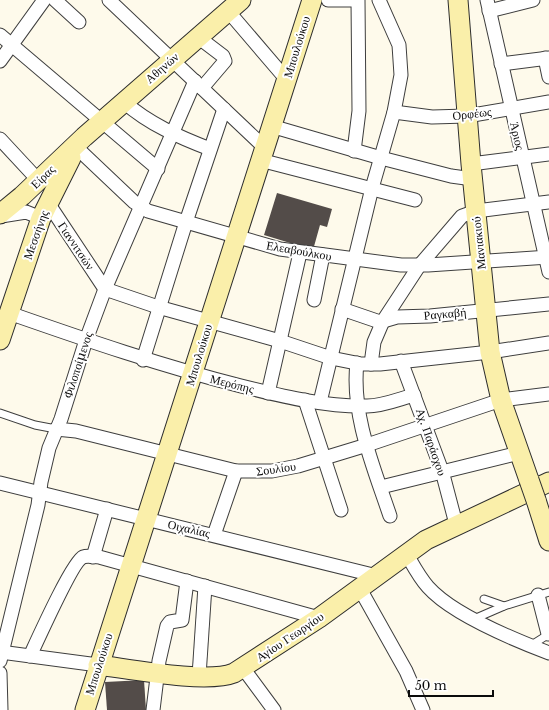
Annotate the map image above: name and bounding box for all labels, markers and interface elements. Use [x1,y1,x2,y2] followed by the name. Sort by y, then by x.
[280,14,313,80] street label: Μπουλούκου
[142,49,182,86] street label: Αθηνών
[452,104,493,123] street label: Ορφέως
[507,120,528,152] street label: Άριος
[28,161,58,192] street label: Είρας
[20,208,51,262] street label: Μεσσήνης
[468,216,489,270] street label: Μανιακιού
[55,219,98,273] street label: Γιαννιτσών
[265,237,333,264] street label: Ελεαβούλκου
[423,304,467,323] street label: Ραγκαβή
[182,322,215,388] street label: Μπουλούκου
[60,329,95,400] street label: Φιλοποίμενος
[209,371,256,396] street label: Μερόπης
[413,406,450,478] street label: Αχ. Παράσχου
[255,458,297,479] street label: Σουλίου
[166,516,212,541] street label: Οιχαλίας
[253,609,326,665] street label: Αγίου Γεωργίου
[81,631,116,697] street label: Μπουλούκου
[409,672,493,698] scale bar
[415,678,447,693] text: 50 m

